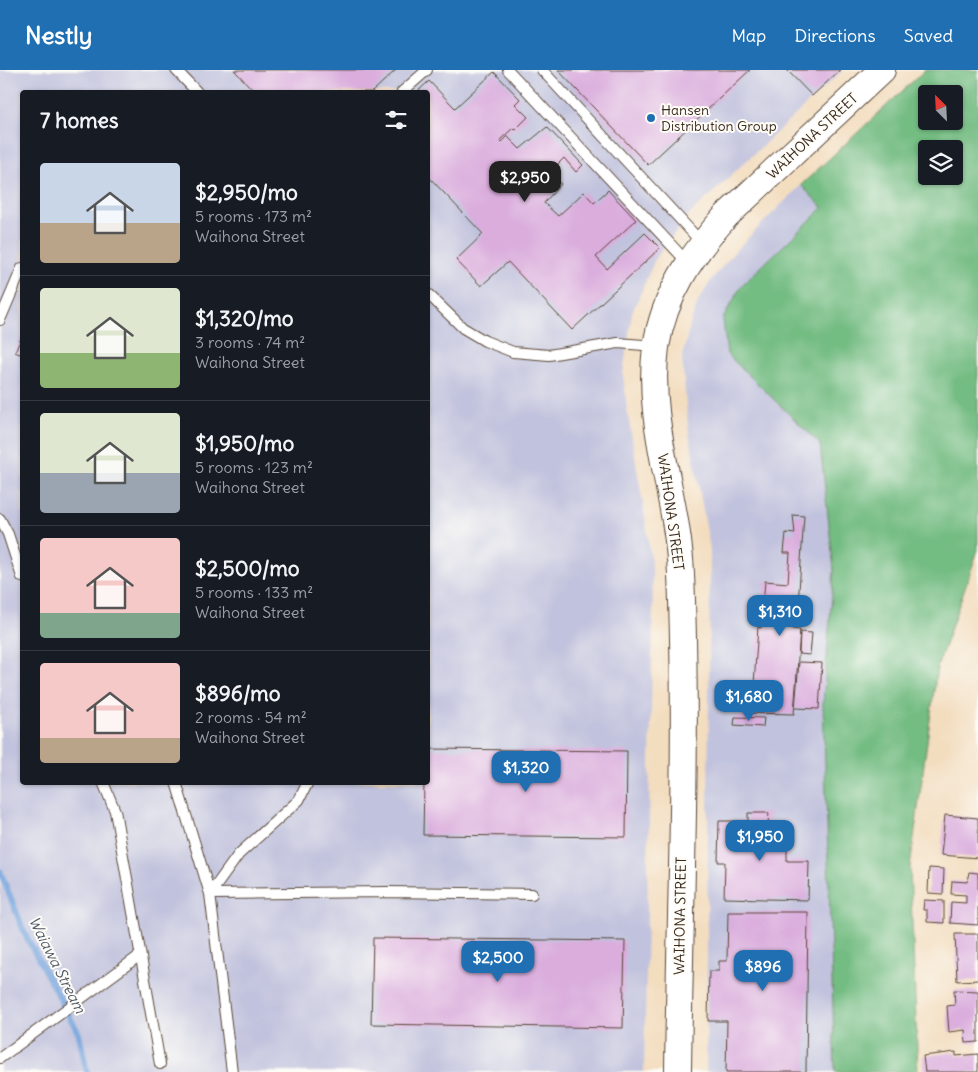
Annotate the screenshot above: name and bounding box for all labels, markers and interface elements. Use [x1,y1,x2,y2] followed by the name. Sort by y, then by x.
[25,20,92,50] text: Nestly
[731,24,766,47] text: Map
[794,24,876,47] text: Directions
[904,24,953,47] text: Saved
[918,85,962,130] north arrow
[918,85,963,185] map controls
[763,89,861,183] street label: WAIHONA STREET
[661,101,777,135] place label: Hansen Distribution Group
[382,106,410,134] icon: filters
[40,107,119,134] text: 7 homes
[645,112,657,124] marker: Hansen Distribution Group
[918,140,963,185] button: layers
[484,160,566,203] pin: $2,950
[500,167,550,187] text: $2,950
[195,179,298,206] text: $2,950/mo
[80,183,140,243] icon: home
[195,206,312,226] text: 5 rooms · 173 m²
[195,226,305,246] text: Waihona Street
[195,305,294,332] text: $1,320/mo
[80,308,140,368] icon: home
[195,332,305,352] text: 3 rooms · 74 m²
[195,352,305,372] text: Waihona Street
[195,430,294,457] text: $1,950/mo
[80,433,140,493] icon: home
[654,452,688,572] street label: WAIHONA STREET
[195,457,313,477] text: 5 rooms · 123 m²
[195,477,305,497] text: Waihona Street
[195,555,300,582] text: $2,500/mo
[80,558,140,618] icon: home
[195,582,313,602] text: 5 rooms · 133 m²
[739,594,821,637] pin: $1,310
[758,601,802,621] text: $1,310
[195,602,305,622] text: Waihona Street
[195,680,281,707] text: $896/mo
[708,680,790,722] pin: $1,680
[80,683,140,743] icon: home
[725,686,773,706] text: $1,680
[195,707,307,727] text: 2 rooms · 54 m²
[195,727,305,747] text: Waihona Street
[485,750,567,793] pin: $1,320
[503,757,549,777] text: $1,320
[719,820,801,862] pin: $1,950
[736,826,784,846] text: $1,950
[670,857,690,975] street label: WAIHONA STREET
[25,913,90,1017] water label: Waiawa Stream
[457,940,539,983] pin: $2,500
[472,947,524,967] text: $2,500
[733,950,793,992] pin: $896
[745,956,781,976] text: $896

